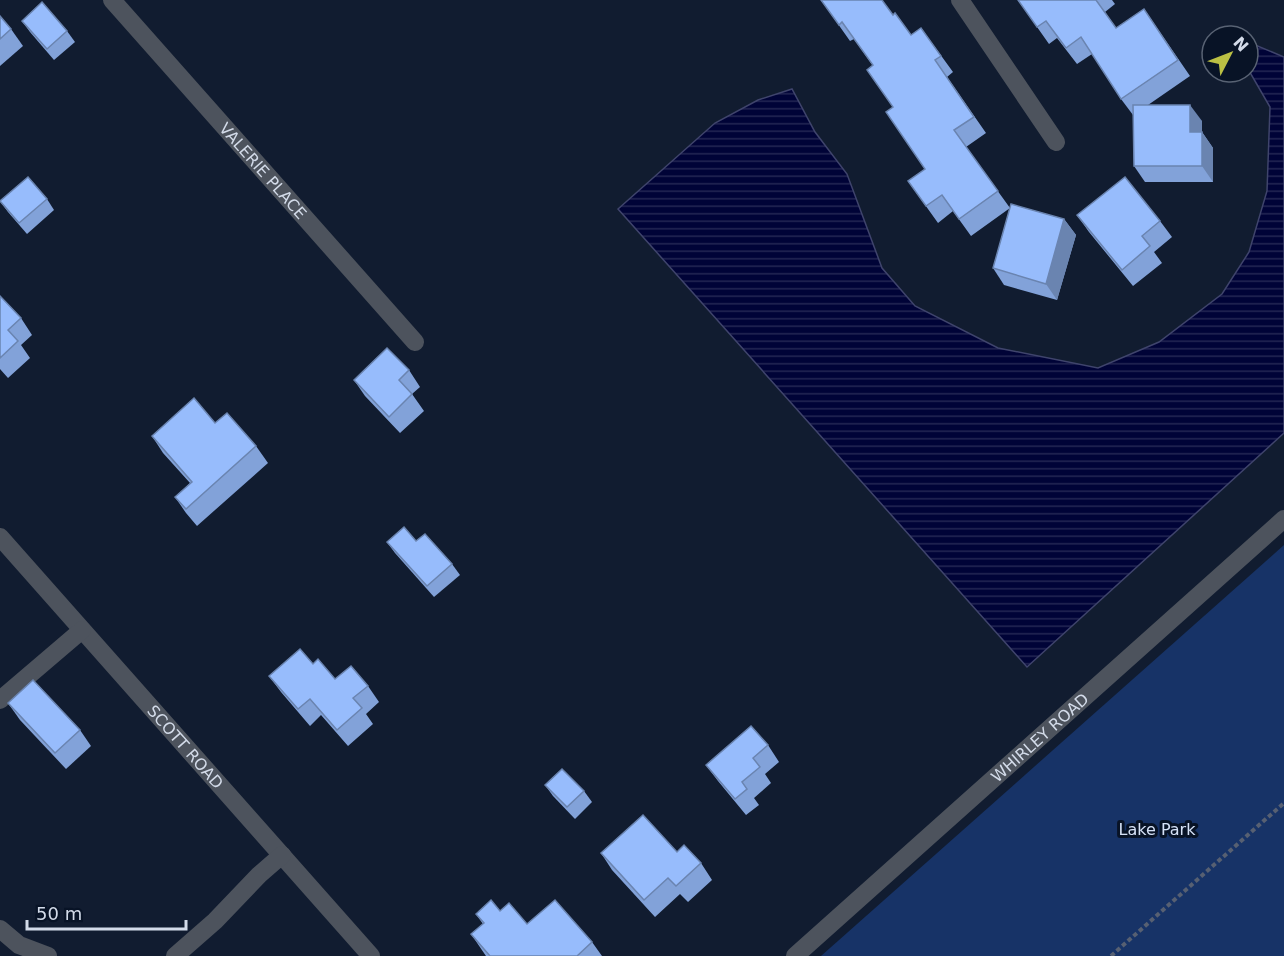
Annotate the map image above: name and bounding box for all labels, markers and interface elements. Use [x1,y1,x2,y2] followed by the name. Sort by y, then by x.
[1200,24,1260,84] north arrow
[1229,33,1252,56] text: N
[215,119,310,223] street label: VALERIE PLACE
[987,689,1093,786] street label: WHIRLEY ROAD
[143,701,227,793] street label: SCOTT ROAD
[1119,820,1196,839] park label: Lake Park
[27,893,186,931] scale bar
[36,903,82,924] text: 50 m

